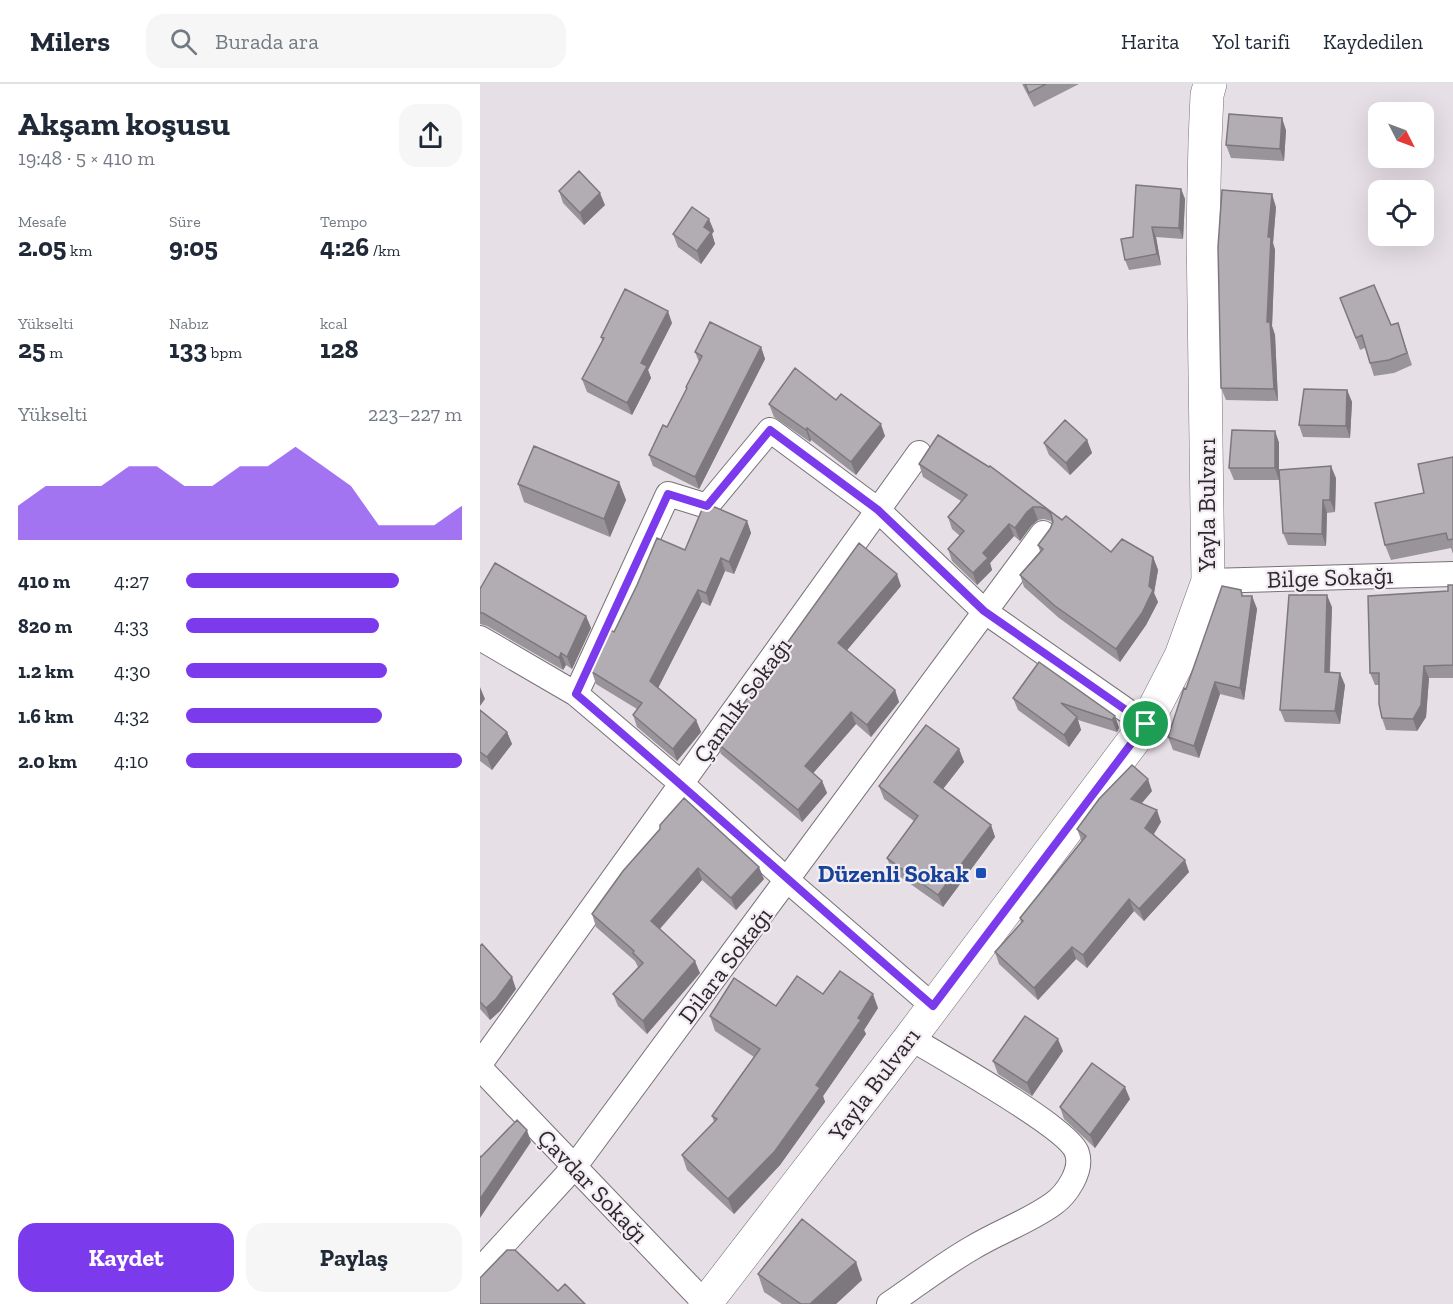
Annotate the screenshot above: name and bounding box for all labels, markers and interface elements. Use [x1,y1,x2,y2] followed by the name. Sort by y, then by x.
[146,14,566,68] search box
[30,25,110,58] text: Milers
[167,25,200,58] icon: search
[215,28,319,55] text: Burada ara
[1121,29,1179,54] text: Harita
[1212,29,1290,54] text: Yol tarifi
[1323,29,1423,54] text: Kaydedilen
[1368,102,1434,168] north arrow
[1368,102,1434,246] map controls
[18,104,230,143] text: Akşam koşusu
[399,104,462,167] button: share
[18,146,155,170] text: 19:48 · 5 × 410 m
[1368,180,1434,246] button: locate
[18,212,67,231] text: Mesafe
[169,212,201,231] text: Süre
[320,212,367,231] text: Tempo
[18,231,66,263] text: 2.05
[169,231,218,263] text: 9:05
[320,231,369,263] text: 4:26
[66,241,92,260] text: km
[369,241,400,260] text: /km
[18,314,74,333] text: Yükselti
[169,314,209,333] text: Nabız
[320,314,347,333] text: kcal
[18,333,46,365] text: 25
[169,333,207,365] text: 133
[320,333,358,365] text: 128
[46,343,63,362] text: m
[207,343,242,362] text: bpm
[18,402,87,426] text: Yükselti
[368,402,462,426] text: 223–227 m
[1192,438,1221,573] street label: Yayla Bulvarı
[1266,560,1394,594] street label: Bilge Sokağı
[18,569,70,593] text: 410 m
[114,569,149,593] text: 4:27
[18,614,72,638] text: 820 m
[114,614,149,638] text: 4:33
[687,631,797,768] street label: Çamlık Sokağı
[18,659,74,683] text: 1.2 km
[114,659,151,683] text: 4:30
[1120,698,1171,749] pin
[18,704,73,728] text: 1.6 km
[114,704,149,728] text: 4:32
[1129,707,1162,740] icon: arrive
[18,749,77,773] text: 2.0 km
[114,749,148,773] text: 4:10
[818,859,969,888] place label: Düzenli Sokak
[974,866,988,880] marker: Düzenli Sokak
[672,901,778,1029] street label: Dilara Sokağı
[821,1021,926,1147] street label: Yayla Bulvarı
[531,1123,655,1249] street label: Çavdar Sokağı
[18,1223,234,1292] button: Kaydet
[246,1223,462,1292] button: Paylaş

